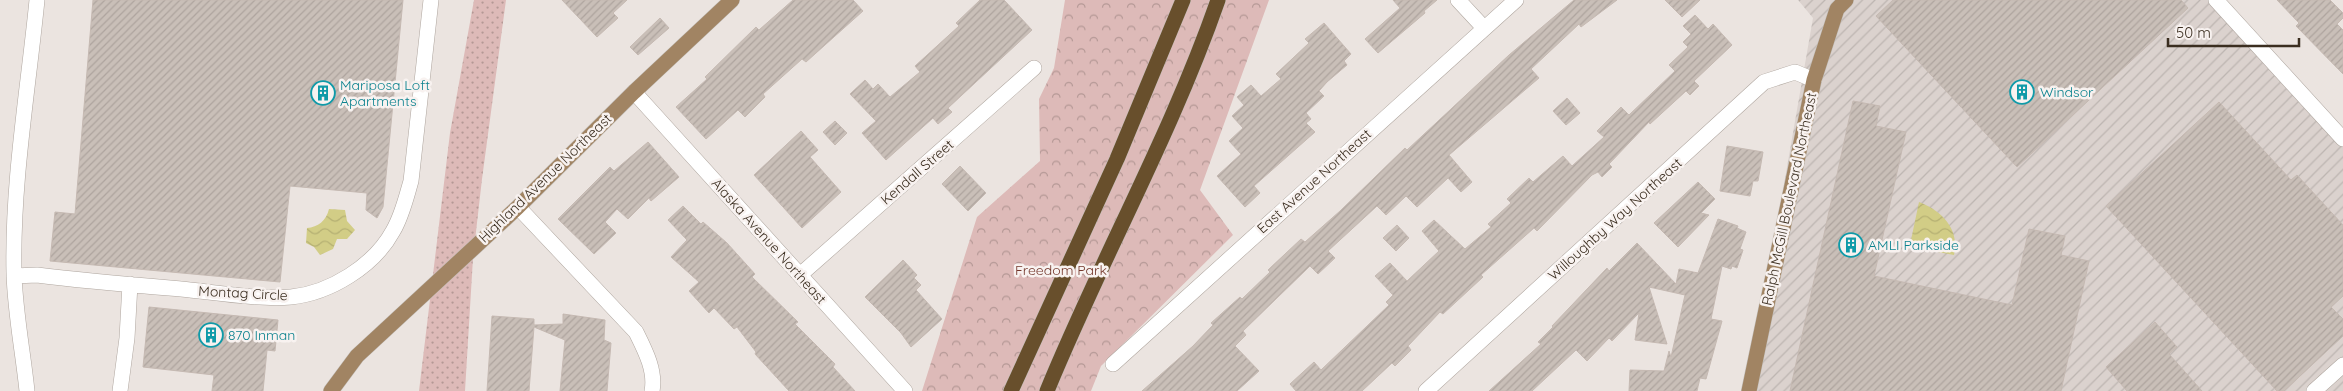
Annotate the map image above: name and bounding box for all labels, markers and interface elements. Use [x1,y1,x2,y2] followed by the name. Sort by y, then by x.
[2168,15,2299,47] scale bar
[2176,23,2211,42] text: 50 m
[340,76,430,110] place label: Mariposa Loft Apartments
[2009,79,2035,105] building icon: Windsor
[310,80,336,106] building icon: Mariposa Loft Apartments
[2040,83,2094,101] place label: Windsor
[1758,91,1820,307] street label: Ralph McGill Boulevard Northeast
[475,110,615,246] street label: Highland Avenue Northeast
[1253,125,1375,237] street label: East Avenue Northeast
[877,135,957,209] street label: Kendall Street
[1544,154,1686,284] street label: Willoughby Way Northeast
[708,174,830,308] street label: Alaska Avenue Northeast
[1838,232,1864,258] building icon: AMLI Parkside
[1868,236,1959,254] place label: AMLI Parkside
[1015,261,1107,279] park label: Freedom Park
[198,282,288,304] street label: Montag Circle
[198,322,224,348] building icon: 870 Inman
[228,326,295,344] place label: 870 Inman

